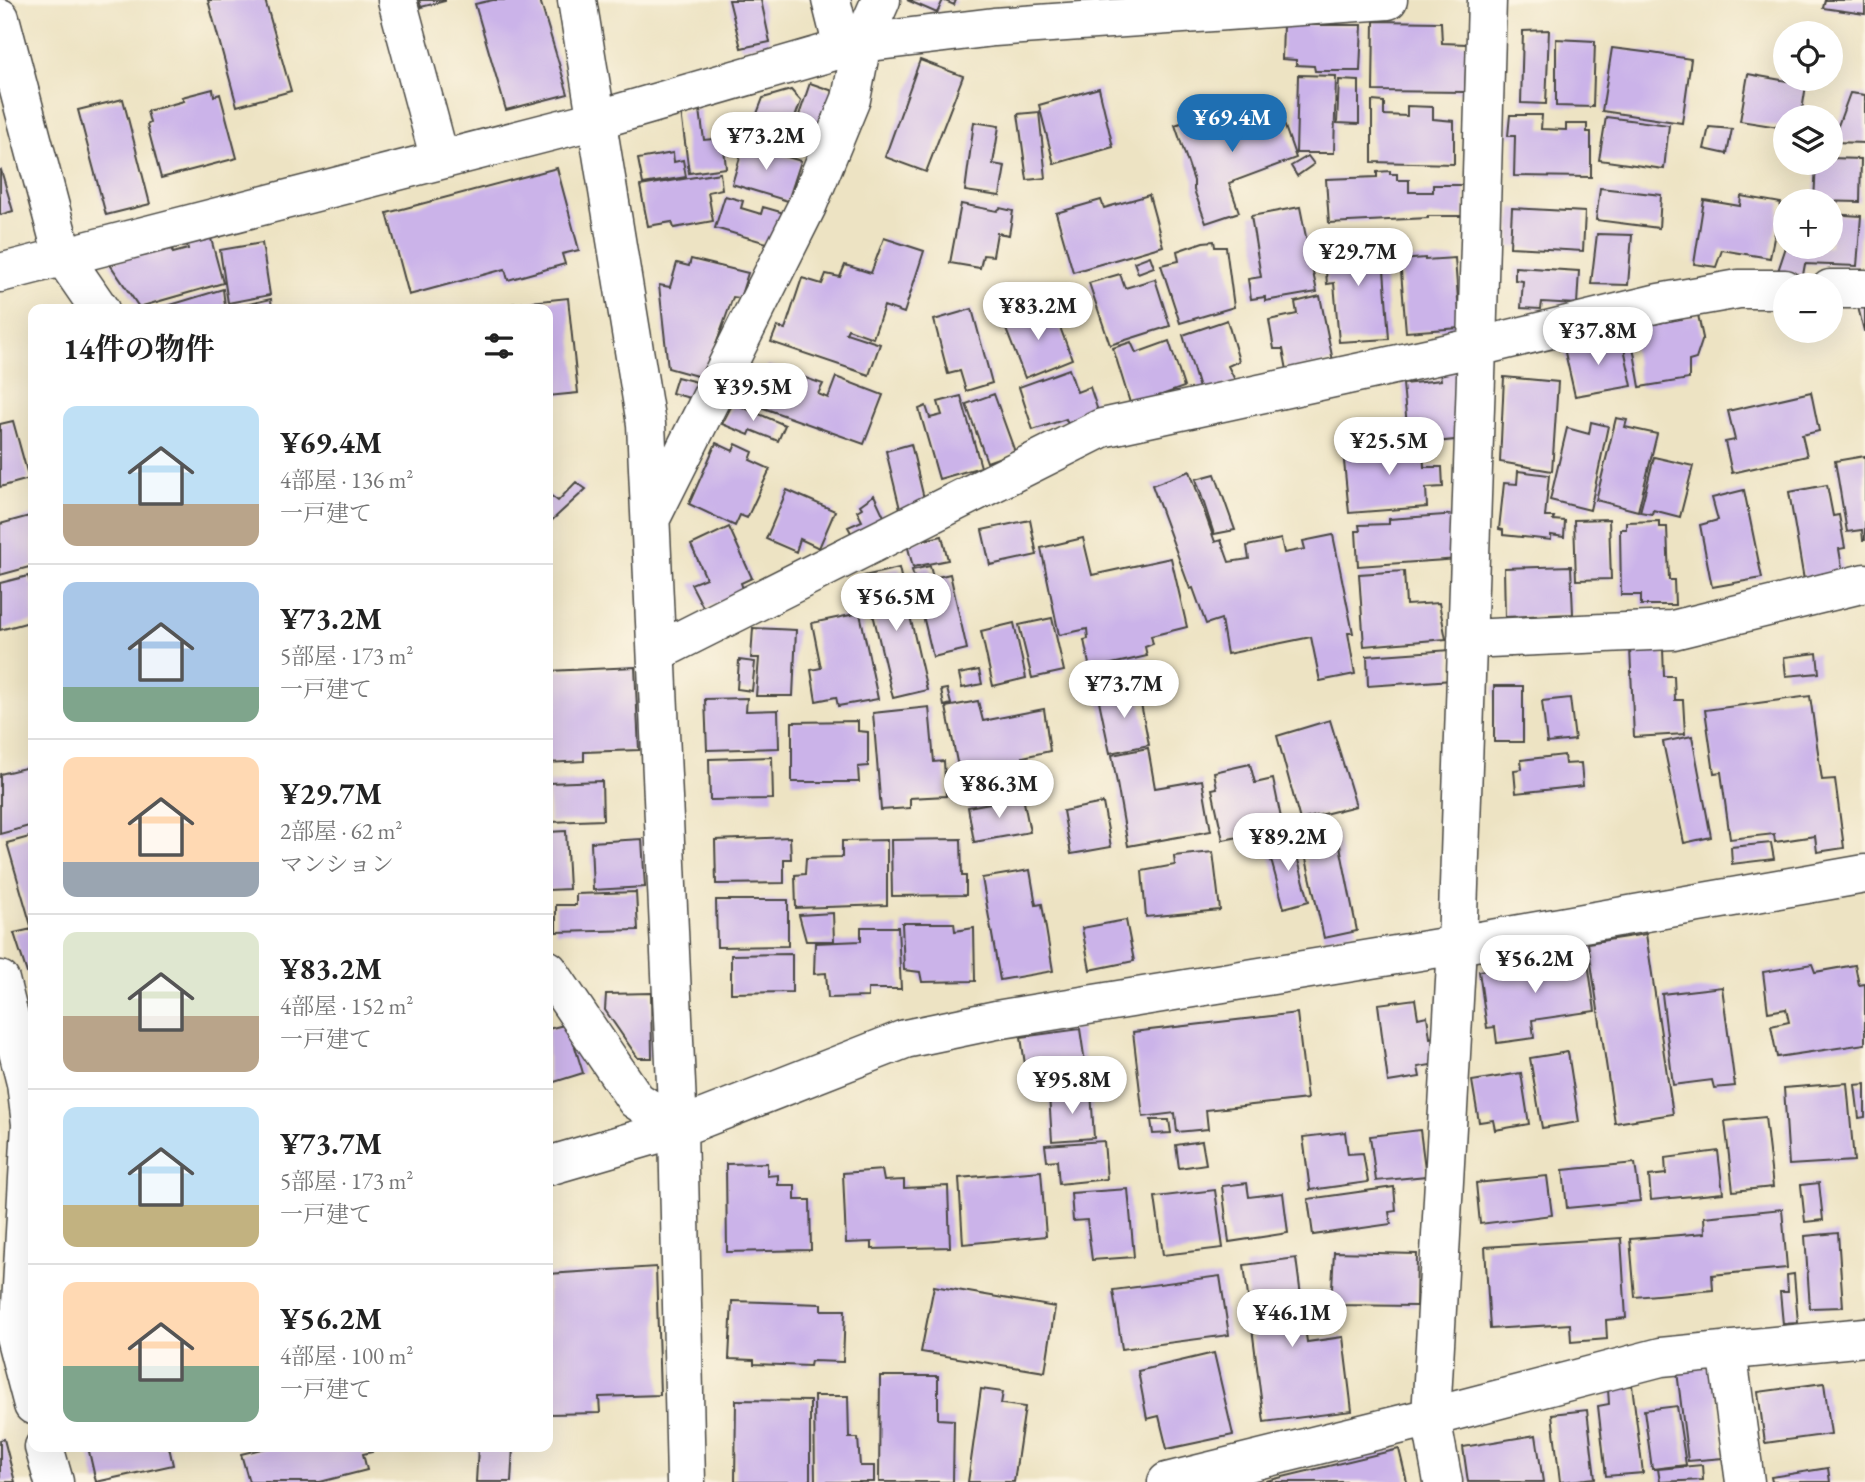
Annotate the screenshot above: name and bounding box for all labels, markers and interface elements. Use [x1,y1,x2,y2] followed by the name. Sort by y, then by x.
[1773,21,1843,343] map controls
[1773,21,1843,91] button: locate
[1175,94,1289,154] pin: ¥69.4M
[1193,102,1271,132] text: ¥69.4M
[1773,105,1843,175] button: layers
[709,113,823,172] pin: ¥73.2M
[727,120,805,150] text: ¥73.2M
[1773,189,1843,259] button: +
[1301,229,1415,288] pin: ¥29.7M
[1319,236,1397,266] text: ¥29.7M
[1773,273,1843,343] button: −
[981,282,1095,342] pin: ¥83.2M
[999,290,1077,320] text: ¥83.2M
[1541,308,1655,367] pin: ¥37.8M
[1559,315,1637,345] text: ¥37.8M
[480,327,518,365] icon: filters
[63,329,215,368] text: 14件の物件
[696,364,810,423] pin: ¥39.5M
[714,371,792,401] text: ¥39.5M
[1332,418,1446,477] pin: ¥25.5M
[280,423,382,462] text: ¥69.4M
[1350,425,1428,455] text: ¥25.5M
[119,434,203,518] icon: home
[280,465,413,495] text: 4部屋 · 136 m²
[280,498,372,528] text: 一戸建て
[839,574,953,633] pin: ¥56.5M
[857,581,935,611] text: ¥56.5M
[280,599,382,638] text: ¥73.2M
[119,610,203,694] icon: home
[280,641,413,671] text: 5部屋 · 173 m²
[1067,660,1181,720] pin: ¥73.7M
[1085,668,1163,698] text: ¥73.7M
[280,674,372,704] text: 一戸建て
[942,760,1056,820] pin: ¥86.3M
[960,768,1038,798] text: ¥86.3M
[280,774,382,813] text: ¥29.7M
[119,785,203,869] icon: home
[1231,814,1345,873] pin: ¥89.2M
[280,816,402,846] text: 2部屋 · 62 m²
[1249,821,1327,851] text: ¥89.2M
[280,849,394,879] text: マンション
[1478,936,1592,995] pin: ¥56.2M
[1496,943,1574,973] text: ¥56.2M
[280,949,382,988] text: ¥83.2M
[119,960,203,1044] icon: home
[280,991,413,1021] text: 4部屋 · 152 m²
[280,1024,372,1054] text: 一戸建て
[1015,1056,1129,1116] pin: ¥95.8M
[1033,1064,1111,1094] text: ¥95.8M
[280,1124,382,1163] text: ¥73.7M
[119,1135,203,1219] icon: home
[280,1166,413,1196] text: 5部屋 · 173 m²
[280,1199,372,1229] text: 一戸建て
[1235,1290,1349,1349] pin: ¥46.1M
[1253,1297,1331,1327] text: ¥46.1M
[280,1299,382,1338] text: ¥56.2M
[119,1310,203,1394] icon: home
[280,1341,413,1371] text: 4部屋 · 100 m²
[280,1374,372,1404] text: 一戸建て

